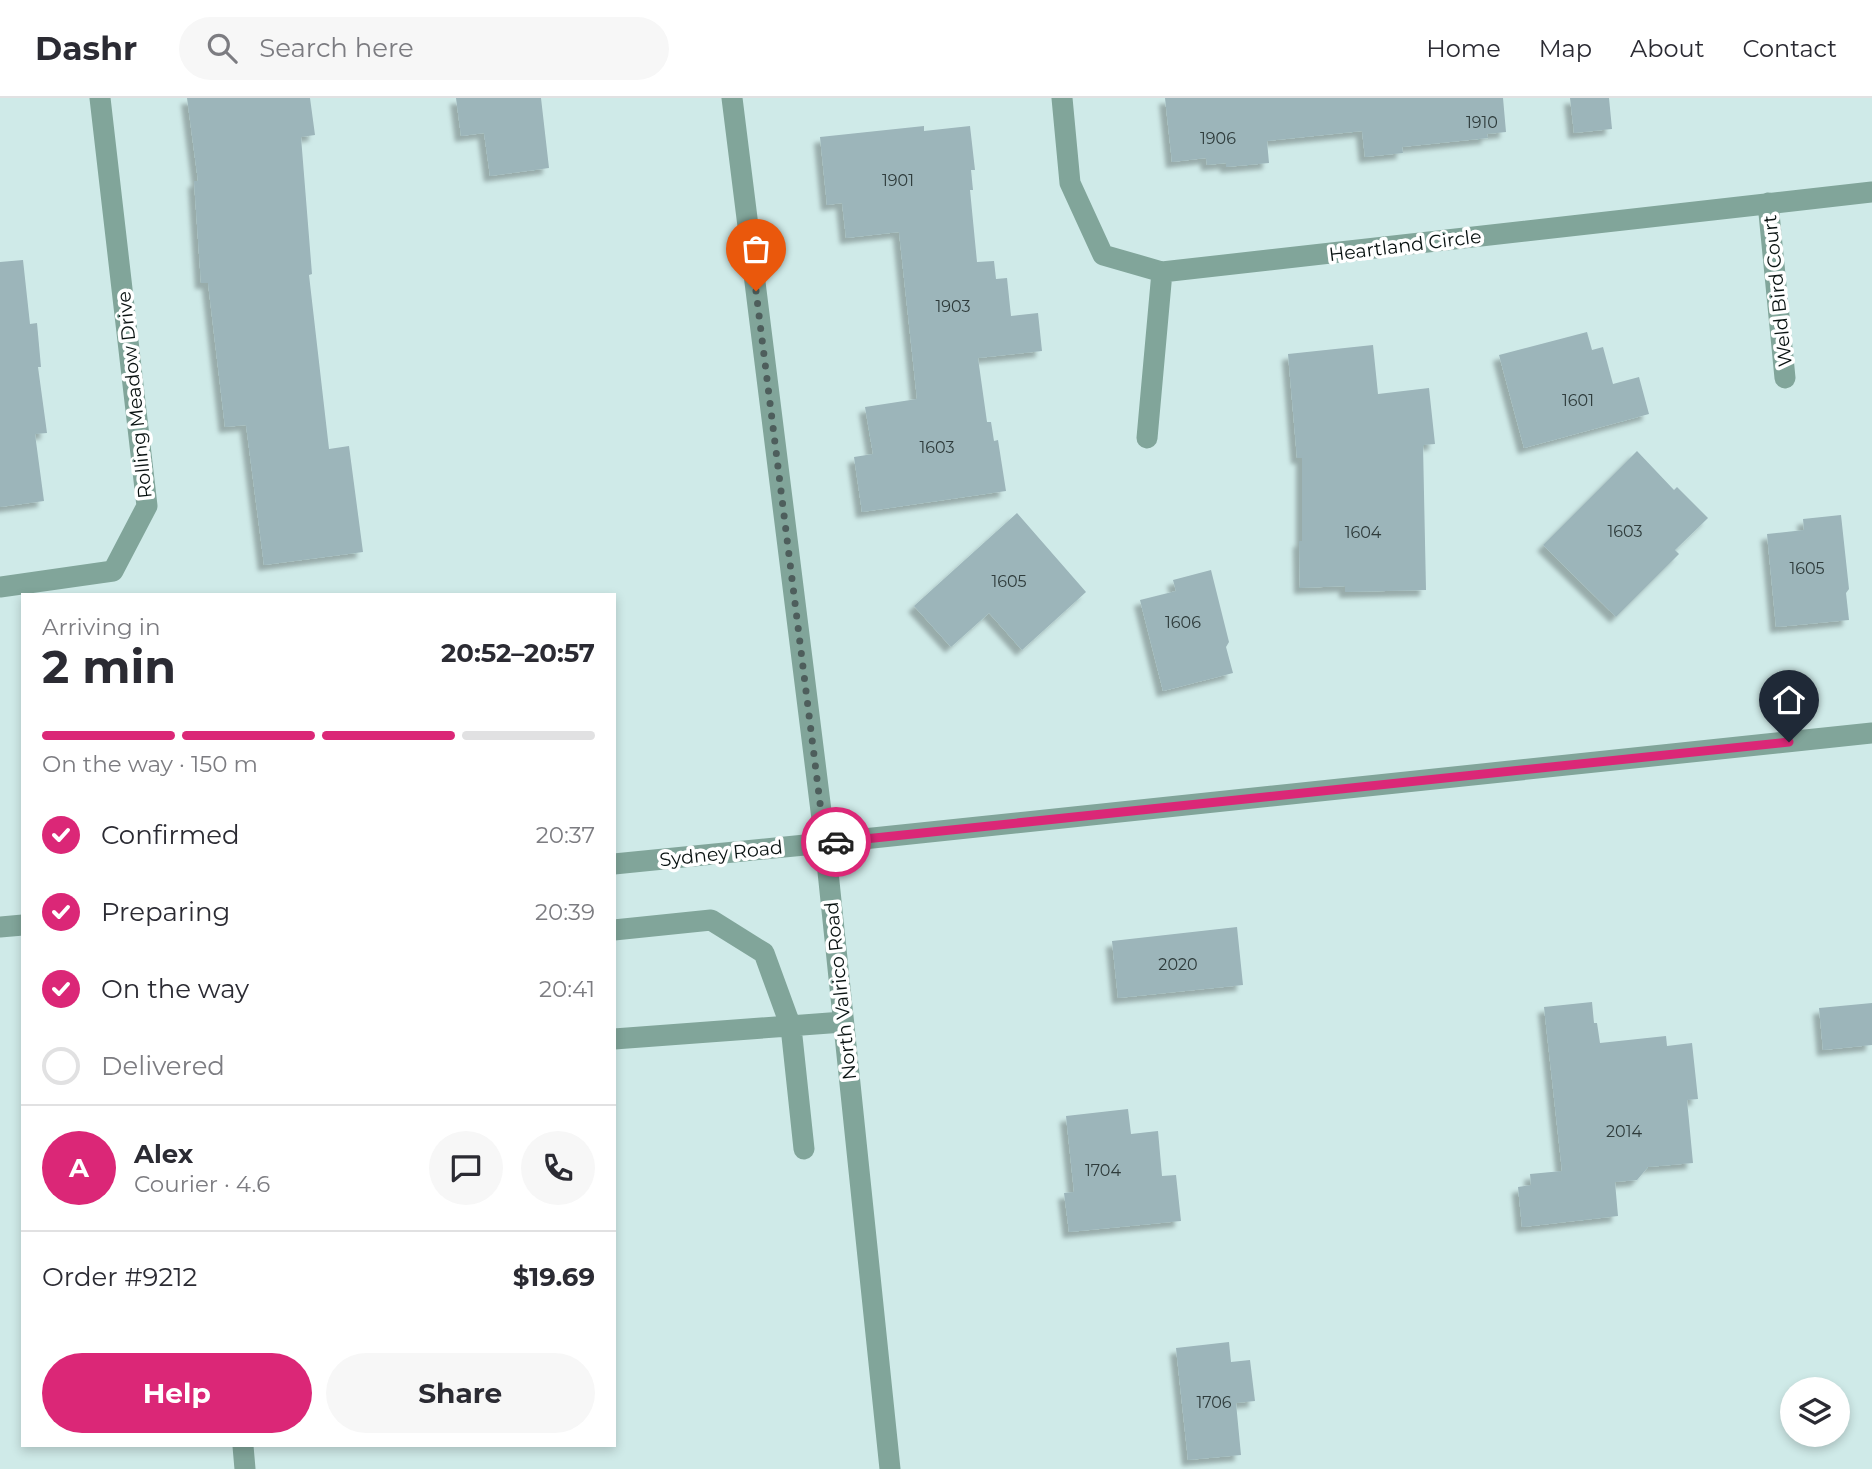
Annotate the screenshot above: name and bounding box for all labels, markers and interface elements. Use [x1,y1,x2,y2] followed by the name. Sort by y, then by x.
[179,17,669,80] search box
[35,28,137,68] text: Dashr
[203,29,241,67] icon: search
[259,32,414,64] text: Search here
[1426,34,1501,63] text: Home
[1539,34,1592,63] text: Map
[1630,34,1704,63] text: About
[1742,34,1837,63] text: Contact
[1466,113,1498,132] house number: 1910
[1200,129,1236,148] house number: 1906
[882,171,914,190] house number: 1901
[1758,214,1797,368] street label: Weld Bird Court
[726,219,786,291] pin
[1327,225,1483,266] street label: Heartland Circle
[737,230,775,268] icon: bag
[112,290,157,500] street label: Rolling Meadow Drive
[936,297,970,316] house number: 1903
[1562,391,1594,410] house number: 1601
[920,438,954,457] house number: 1603
[1608,522,1642,541] house number: 1603
[1345,523,1382,542] house number: 1604
[1789,559,1825,578] house number: 1605
[991,572,1027,591] house number: 1605
[42,613,161,641] text: Arriving in
[1165,613,1201,632] house number: 1606
[441,637,595,669] text: 20:52–20:57
[42,638,176,695] text: 2 min
[1759,670,1819,742] pin
[1770,681,1808,719] icon: home
[42,750,258,778] text: On the way · 150 m
[801,807,871,877] courier
[42,816,80,854] icon: check
[101,819,240,851] text: Confirmed
[536,821,595,849] text: 20:37
[817,823,855,861] icon: car
[658,836,784,871] street label: Sydney Road
[42,893,80,931] icon: check
[101,896,230,928] text: Preparing
[535,898,595,926] text: 20:39
[820,901,861,1081] street label: North Valrico Road
[1158,955,1198,974] house number: 2020
[42,970,80,1008] icon: check
[101,973,249,1005] text: On the way
[539,975,595,1003] text: 20:41
[101,1050,225,1082] text: Delivered
[1606,1122,1642,1141] house number: 2014
[429,1131,503,1205] button: chat
[521,1131,595,1205] button: phone
[134,1138,193,1170] text: Alex
[69,1152,89,1184] text: A
[1085,1161,1121,1180] house number: 1704
[134,1170,270,1198] text: Courier · 4.6
[42,1261,197,1293] text: Order #9212
[513,1261,595,1293] text: $19.69
[42,1353,312,1433] button: Help
[326,1353,595,1433] button: Share
[1780,1377,1850,1447] map controls
[1780,1377,1850,1447] button: layers
[1196,1393,1232,1412] house number: 1706

